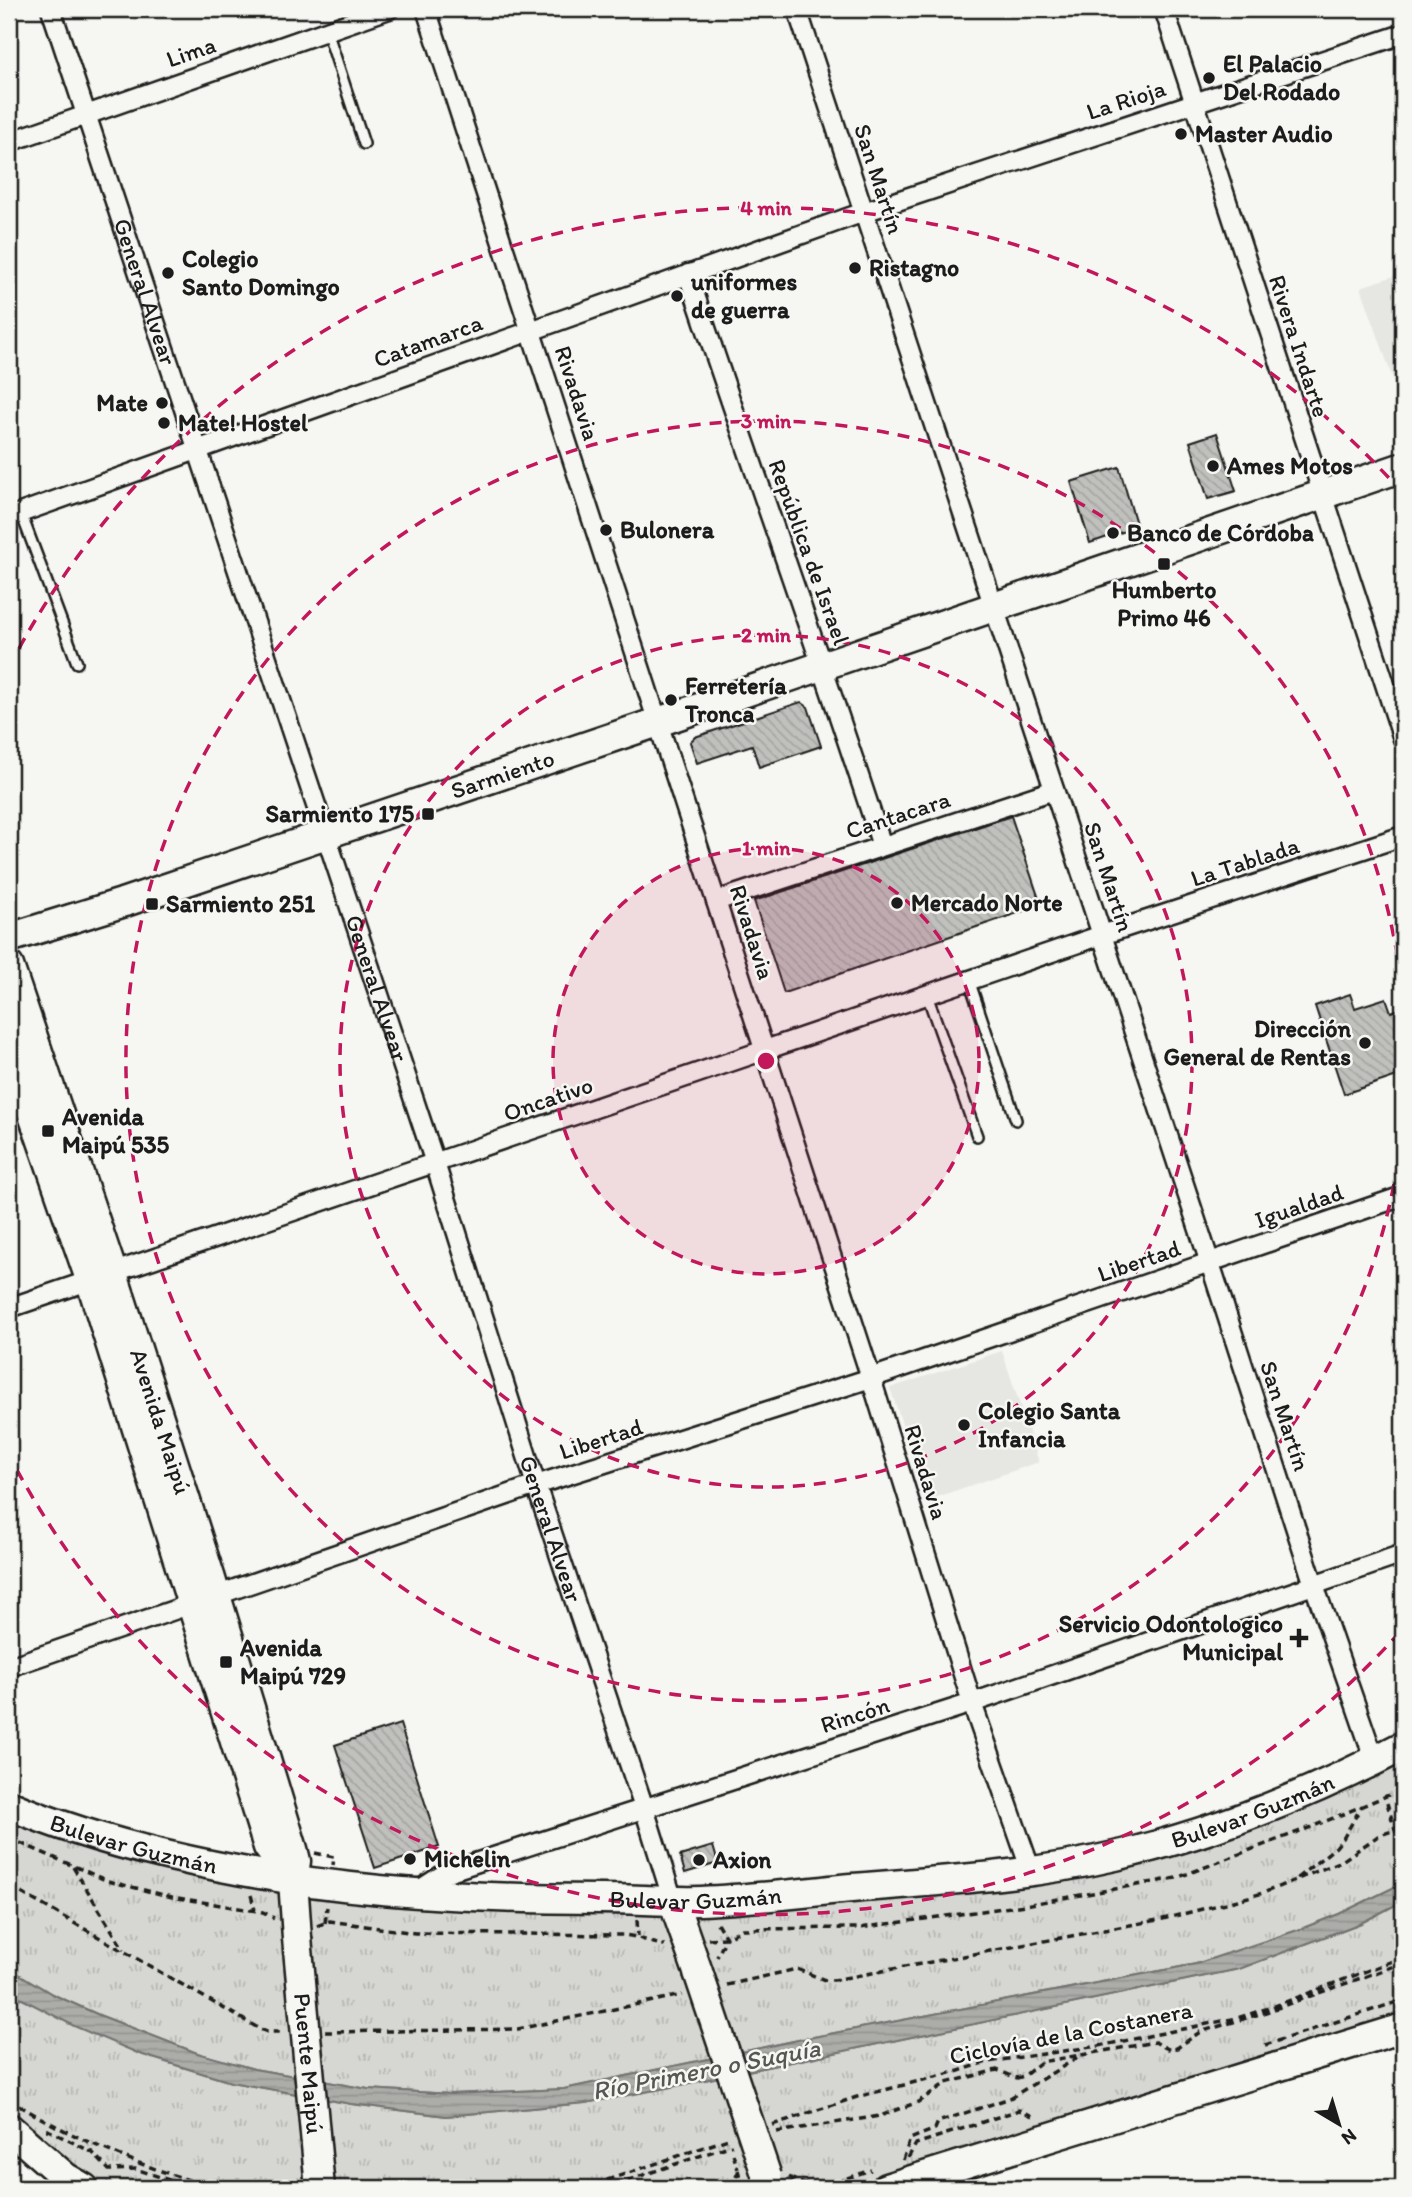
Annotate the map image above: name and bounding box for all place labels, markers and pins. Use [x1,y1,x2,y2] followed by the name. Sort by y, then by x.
[1223,49,1340,106] place label: El Palacio Del Rodado
[1201,70,1217,86] marker: El Palacio Del Rodado
[1195,119,1333,148] place label: Master Audio
[1173,126,1189,142] marker: Master Audio
[182,244,340,302] place label: Colegio Santo Domingo
[869,253,959,283] place label: Ristagno
[847,260,863,276] marker: Ristagno
[160,265,176,281] marker: Colegio Santo Domingo
[690,267,797,325] place label: uniformes de guerra
[669,288,685,304] marker: uniformes de guerra
[96,388,148,417] place label: Mate
[154,395,170,411] marker: Mate
[178,408,308,437] place label: Mate! Hostel
[156,415,172,431] marker: Mate! Hostel
[1226,451,1353,480] place label: Ames Motos
[1205,458,1221,474] marker: Ames Motos
[620,515,715,544] place label: Bulonera
[1127,518,1314,547] place label: Banco de Córdoba
[598,522,614,538] marker: Bulonera
[1105,525,1121,541] marker: Banco de Córdoba
[1156,556,1172,572] marker: Humberto Primo 46
[1112,575,1216,632] place label: Humberto Primo 46
[684,671,787,728] place label: Ferretería Tronca
[663,692,679,708] marker: Ferretería Tronca
[265,799,414,828] place label: Sarmiento 175
[420,806,436,822] marker: Sarmiento 175
[911,888,1063,917] place label: Mercado Norte
[166,889,316,918] place label: Sarmiento 251
[889,895,905,911] marker: Mercado Norte
[144,896,160,912] marker: Sarmiento 251
[1164,1014,1351,1071] place label: Dirección General de Rentas
[1357,1035,1373,1051] marker: Dirección General de Rentas
[754,1049,778,1073] centre of rings
[61,1102,170,1160] place label: Avenida Maipú 535
[40,1123,56,1139] marker: Avenida Maipú 535
[978,1396,1121,1453] place label: Colegio Santa Infancia
[956,1417,972,1433] marker: Colegio Santa Infancia
[1059,1609,1283,1667] place label: Servicio Odontologico Municipal
[1289,1628,1309,1648] marker: Servicio Odontologico Municipal
[239,1633,346,1691] place label: Avenida Maipú 729
[218,1654,234,1670] marker: Avenida Maipú 729
[424,1844,511,1873] place label: Michelin
[712,1845,772,1874] place label: Axion
[402,1851,418,1867] marker: Michelin
[691,1852,707,1868] marker: Axion

